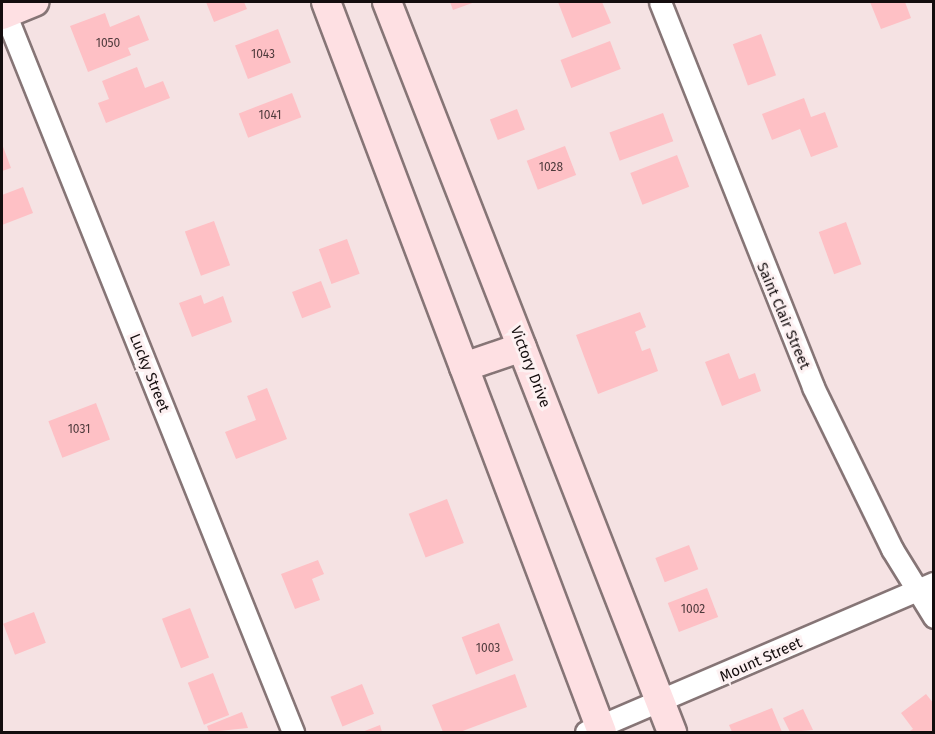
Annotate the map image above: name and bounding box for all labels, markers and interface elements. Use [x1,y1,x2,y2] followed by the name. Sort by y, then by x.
[96,37,120,51] house number: 1050
[251,48,275,62] house number: 1043
[259,109,281,123] house number: 1041
[539,161,563,175] house number: 1028
[752,260,814,372] street label: Saint Clair Street
[506,324,554,410] street label: Victory Drive
[125,331,173,415] street label: Lucky Street
[68,423,90,437] house number: 1031
[681,603,705,617] house number: 1002
[717,634,805,686] street label: Mount Street
[476,642,500,656] house number: 1003

